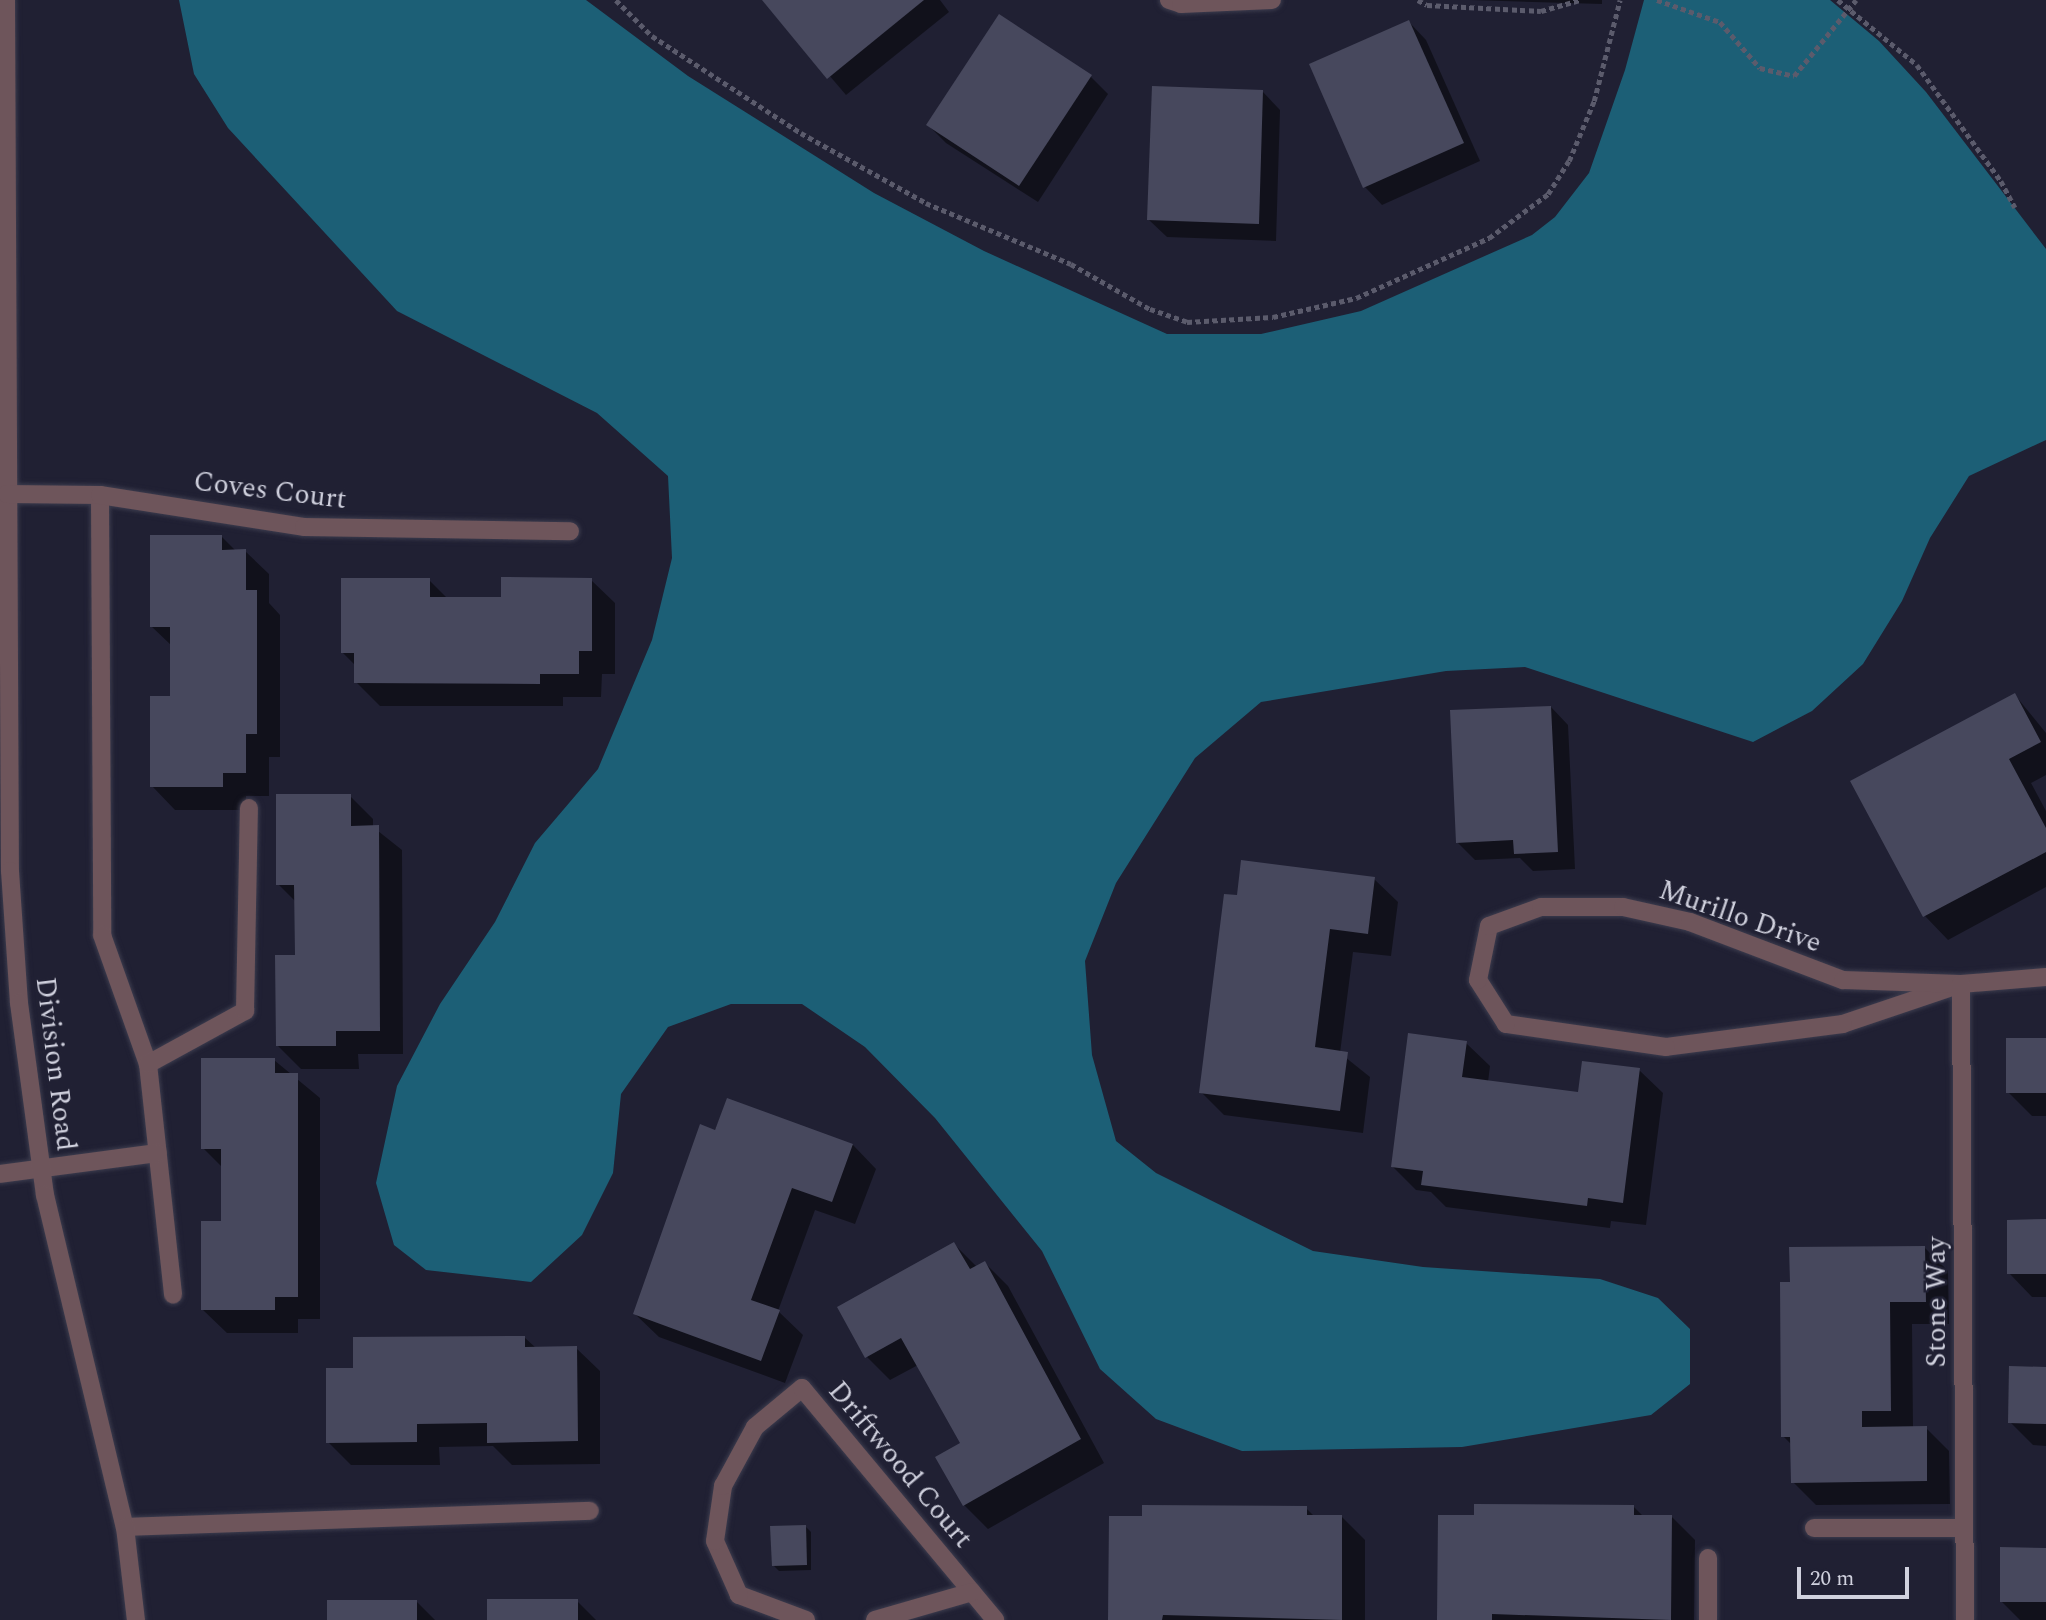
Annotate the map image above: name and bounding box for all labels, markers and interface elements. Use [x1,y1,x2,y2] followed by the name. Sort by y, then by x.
[192,465,348,517] street label: Coves Court
[1654,874,1826,960] street label: Murillo Drive
[28,975,82,1153] street label: Division Road
[1920,1237,1954,1367] street label: Stone Way
[820,1375,980,1555] street label: Driftwood Court
[1801,1554,1913,1598] scale bar
[1810,1563,1854,1595] text: 20 m

